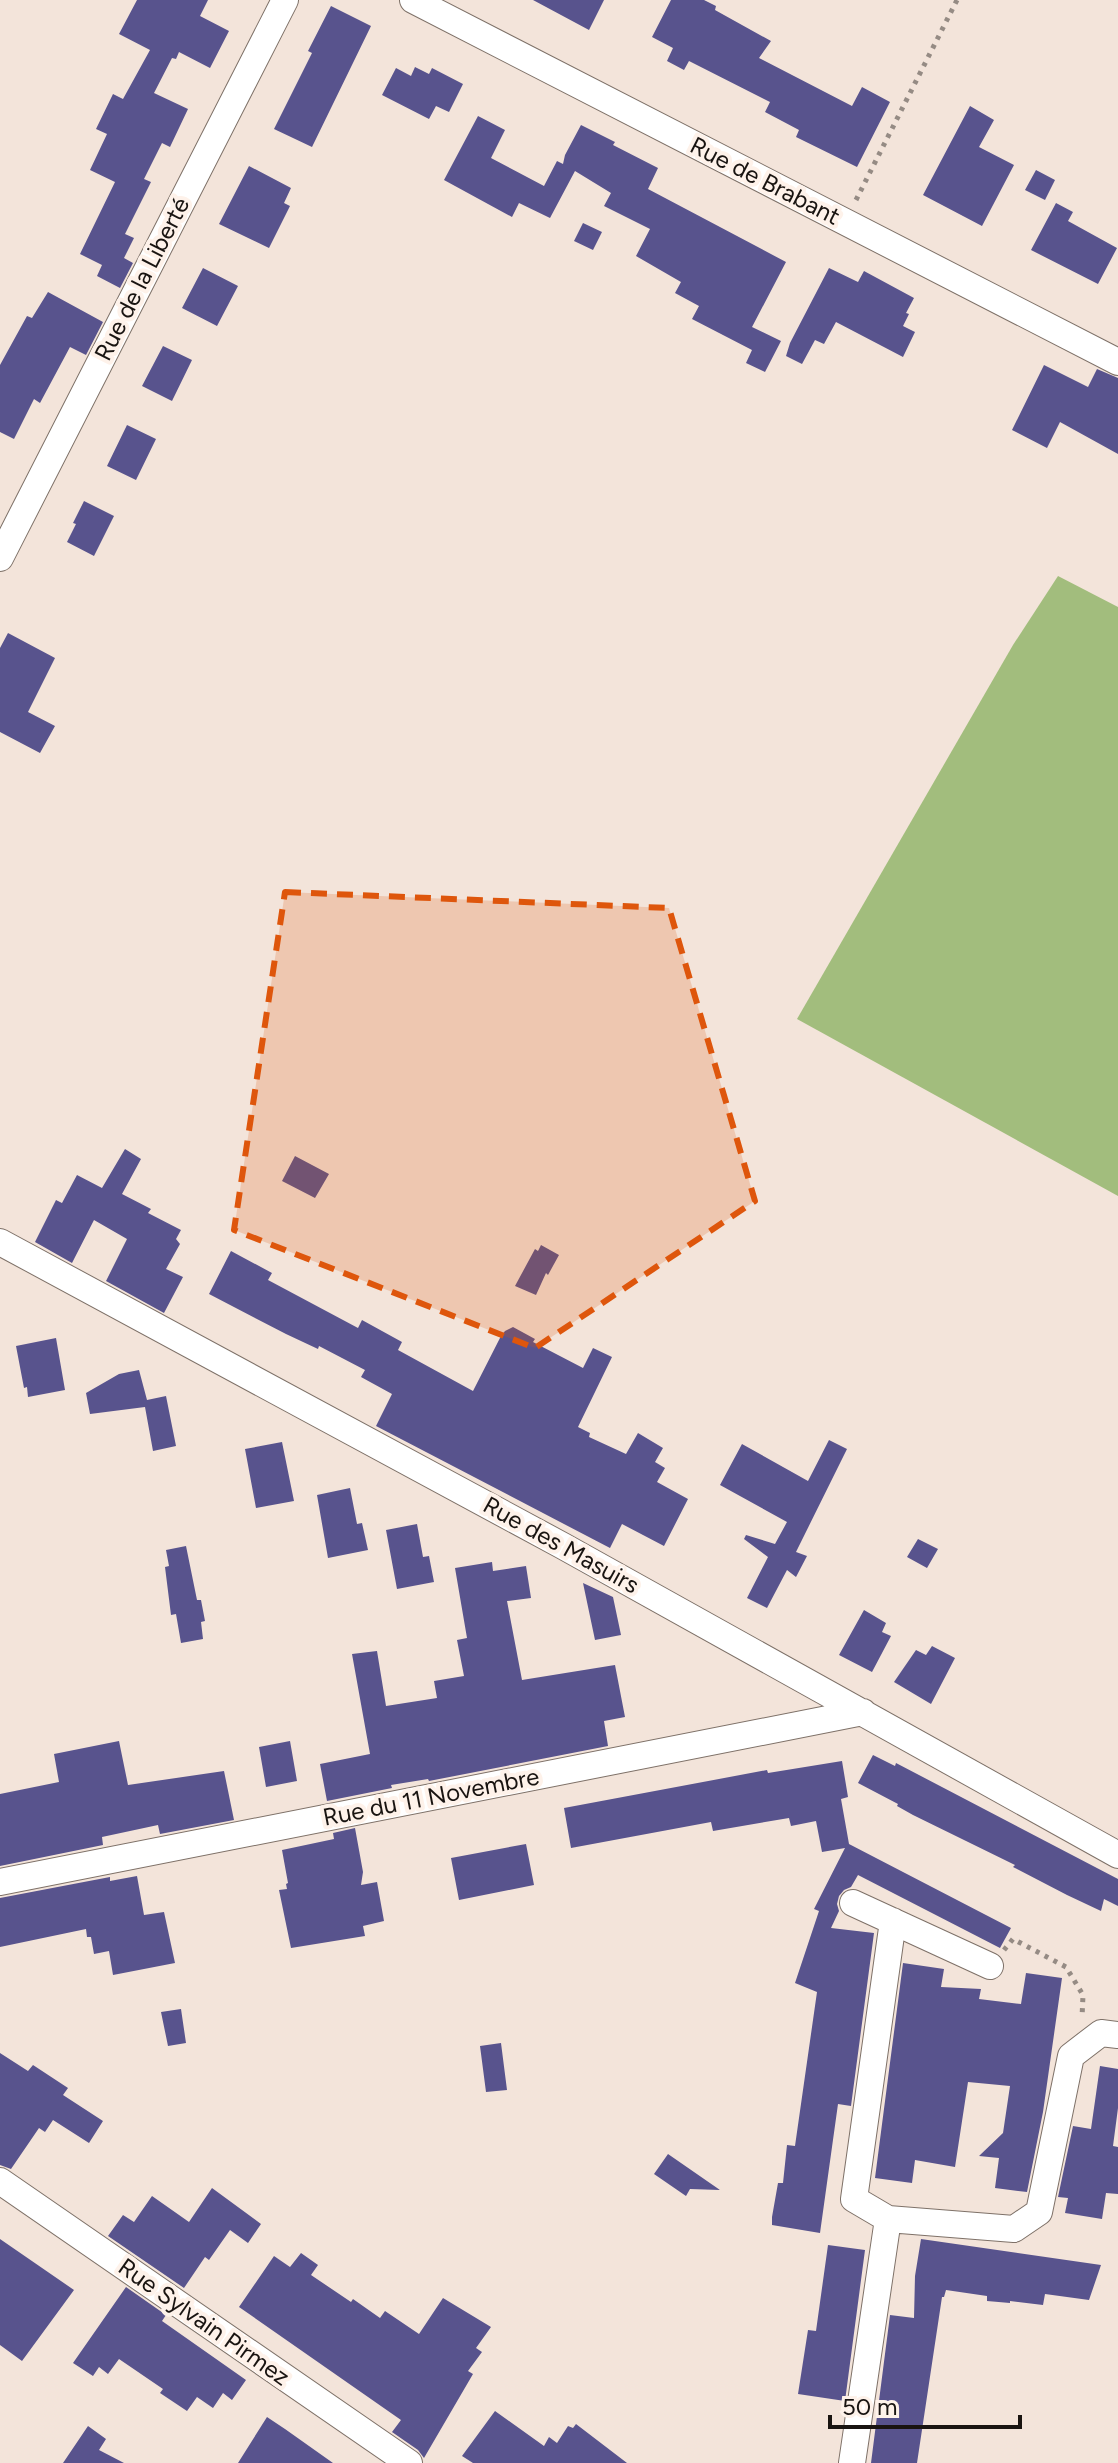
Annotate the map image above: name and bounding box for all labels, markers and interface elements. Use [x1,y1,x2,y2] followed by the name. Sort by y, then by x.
[685,130,845,231] street label: Rue de Brabant
[88,192,195,365] street label: Rue de la Liberté
[478,1490,644,1599] street label: Rue des Masuirs
[320,1761,542,1832] street label: Rue du 11 Novembre
[113,2252,295,2391] street label: Rue Sylvain Pirmez
[830,2379,1020,2429] scale bar
[842,2392,898,2421] text: 50 m

